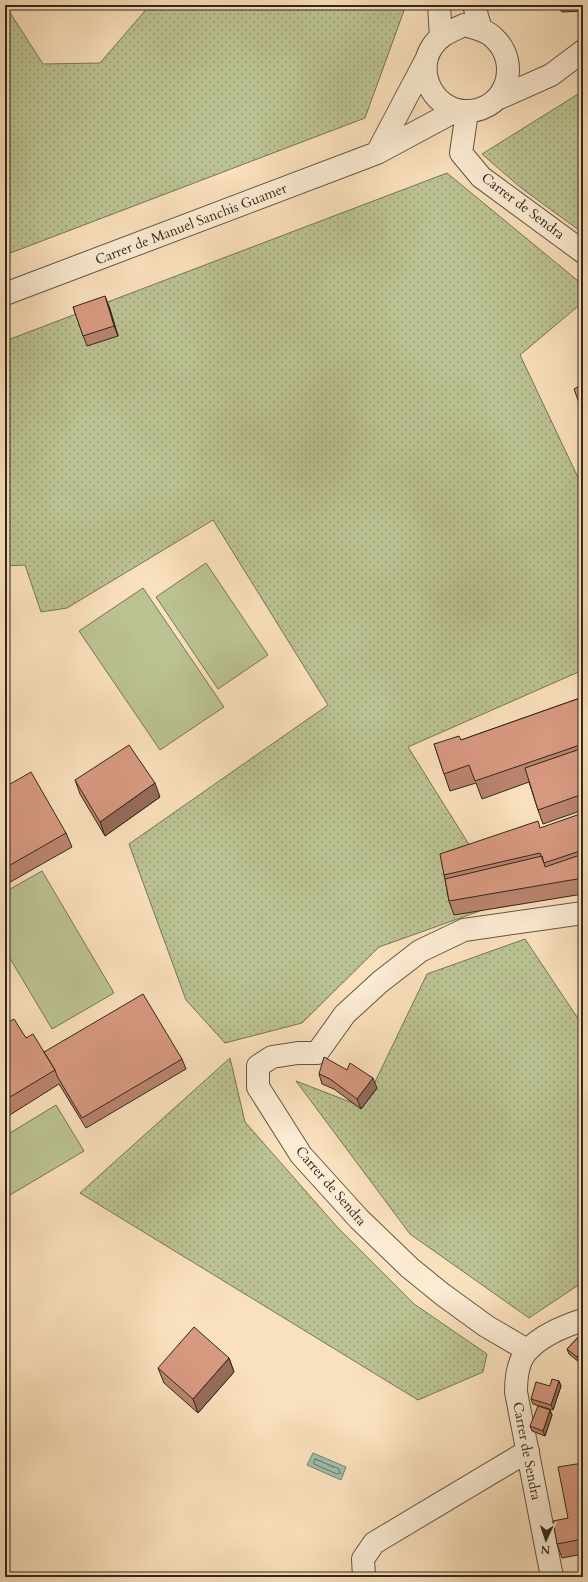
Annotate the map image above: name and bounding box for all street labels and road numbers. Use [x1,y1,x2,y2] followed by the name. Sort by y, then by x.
[477,168,569,244] street label: Carrer de Sendra
[92,178,290,269] street label: Carrer de Manuel Sanchis Guamer
[291,1142,371,1230] street label: Carrer de Sendra
[508,1400,546,1502] street label: Carrer de Sendra

